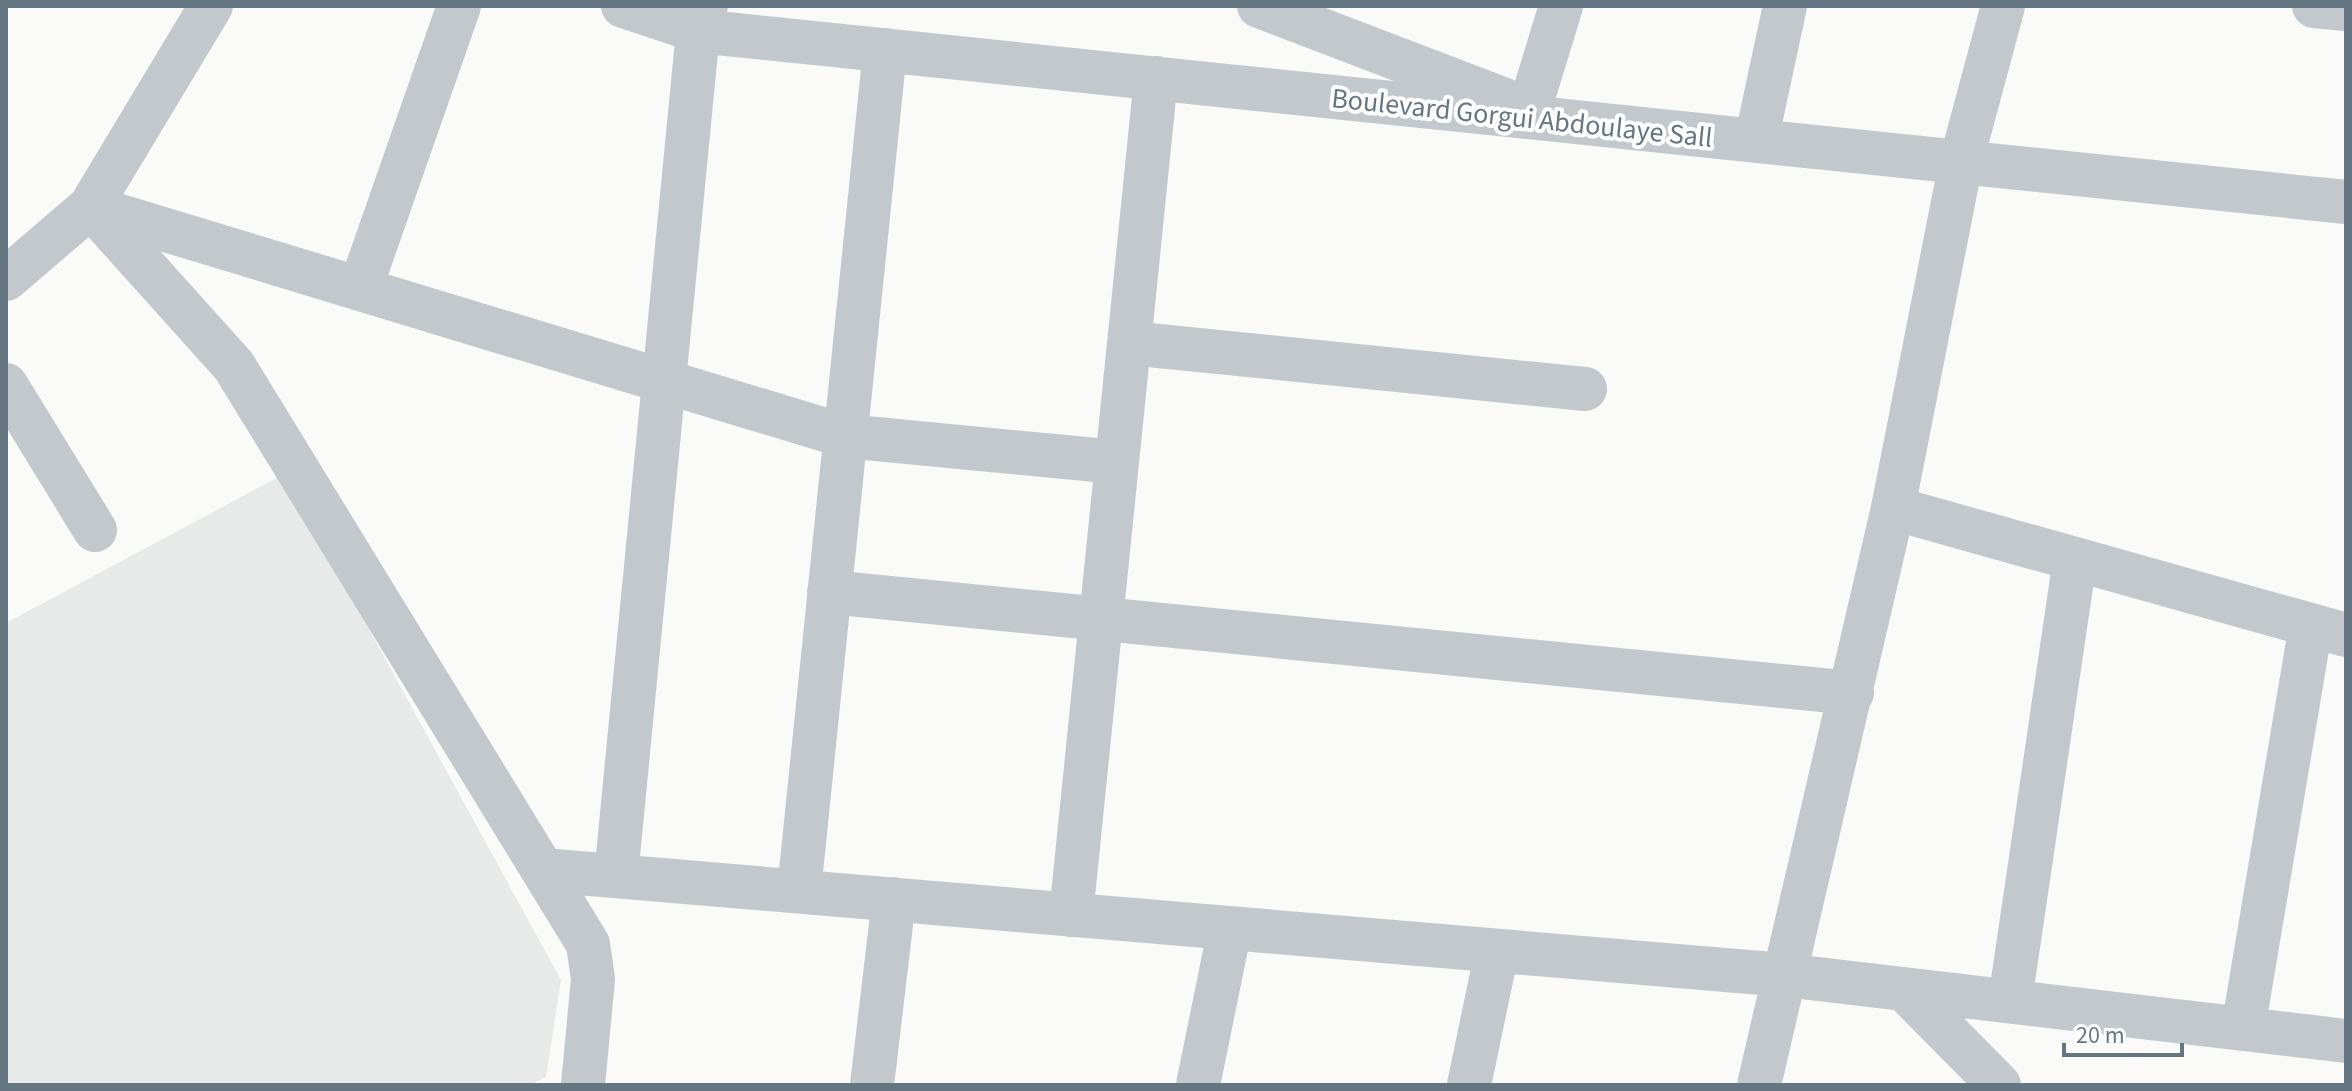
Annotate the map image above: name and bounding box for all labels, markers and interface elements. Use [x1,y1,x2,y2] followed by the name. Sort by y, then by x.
[1330,78,1714,158] street label: Boulevard Gorgui Abdoulaye Sall
[2064,1007,2182,1057] scale bar
[2076,1018,2125,1053] text: 20 m

